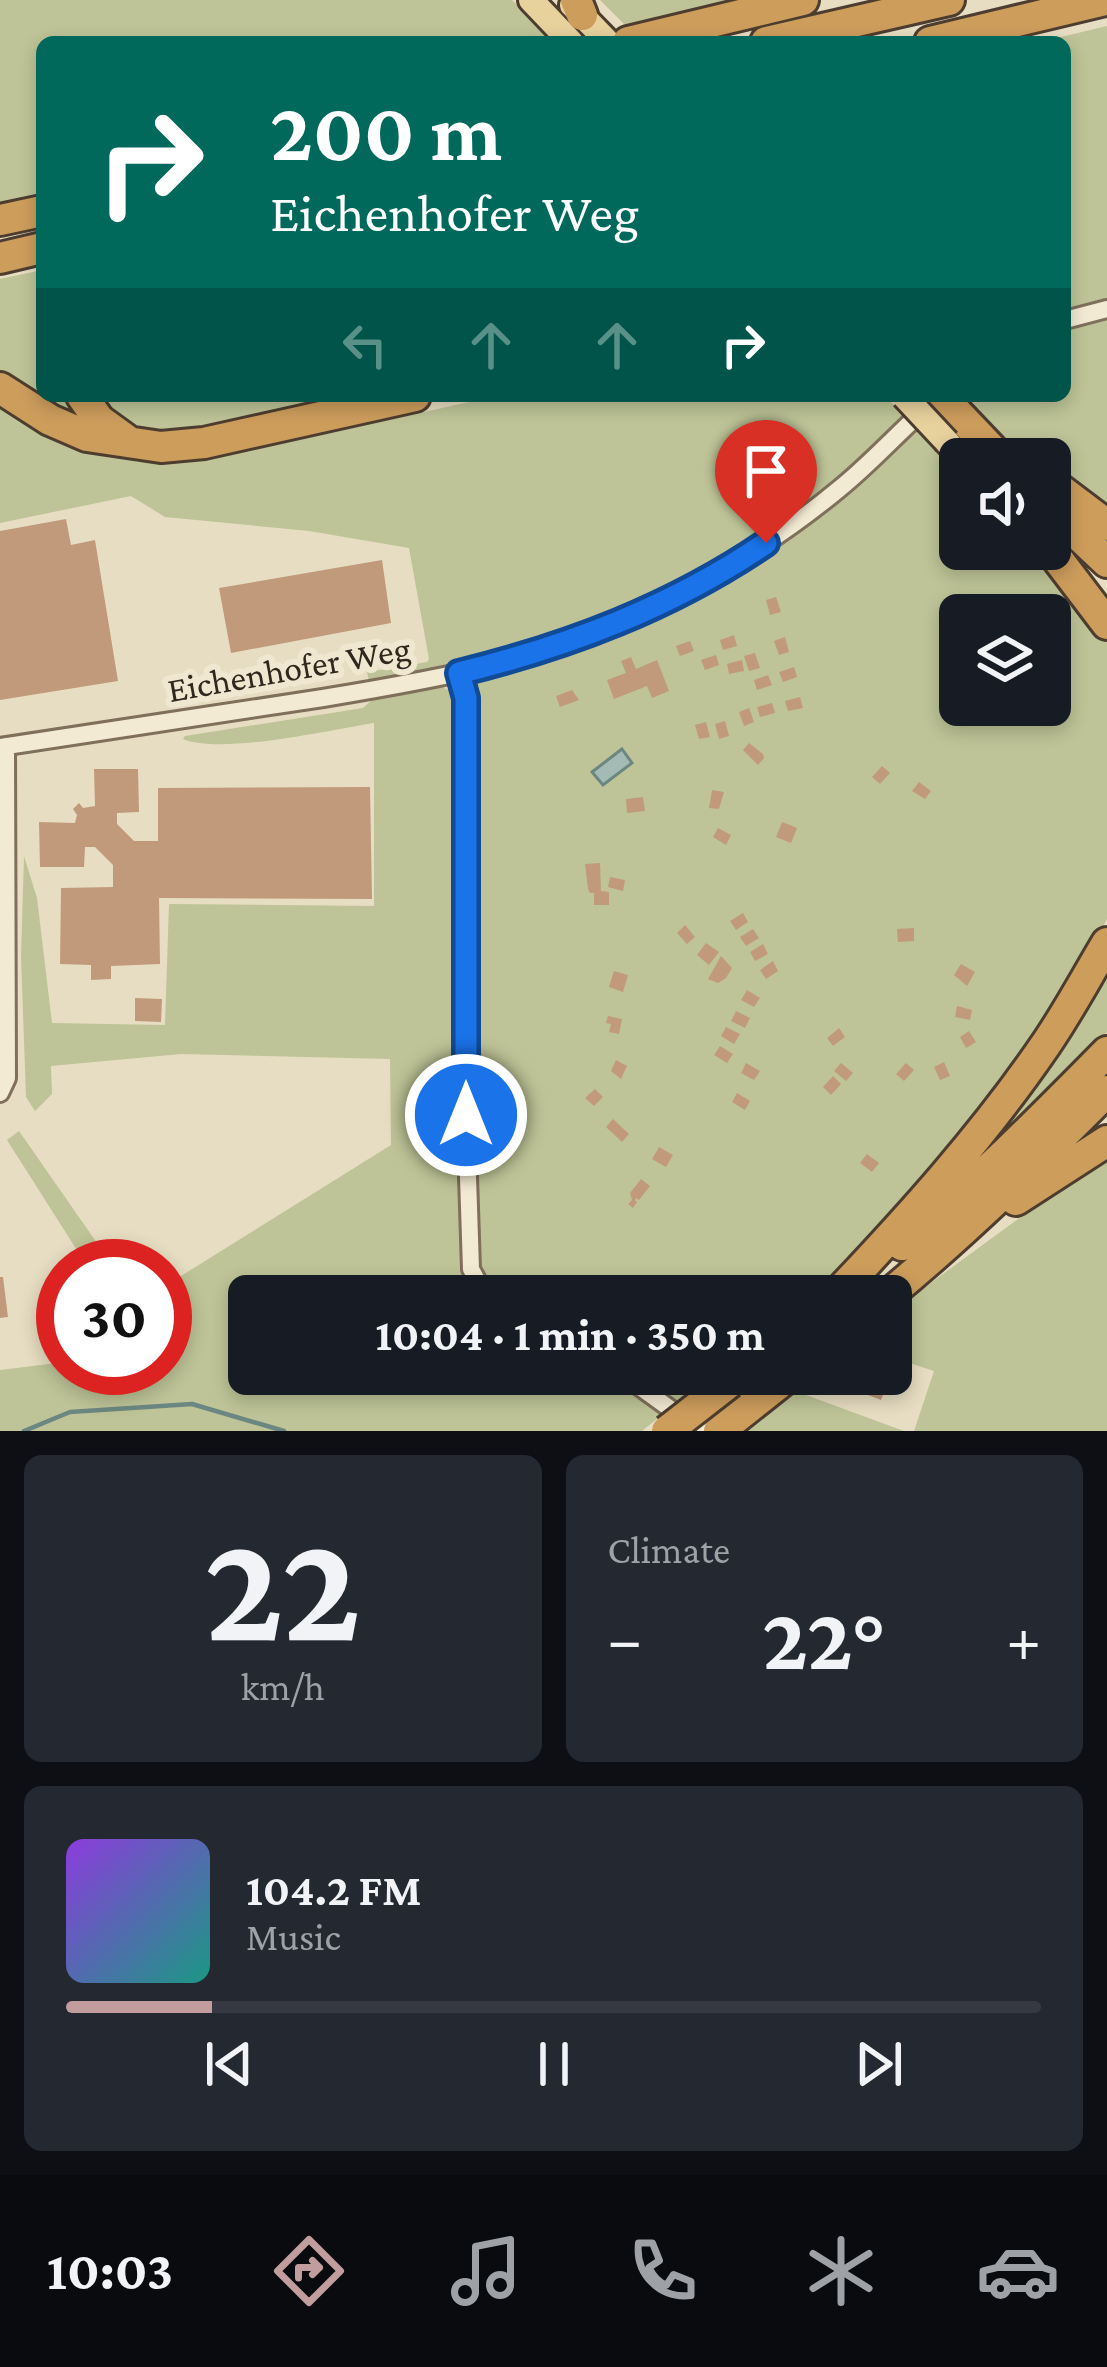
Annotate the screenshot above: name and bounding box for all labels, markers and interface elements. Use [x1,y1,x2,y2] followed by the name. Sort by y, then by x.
[72,84,228,240] icon: right
[270,85,502,178] text: 200 m
[270,183,639,243] text: Eichenhofer Weg
[332,312,398,378] icon: left
[458,312,524,378] icon: ahead
[584,312,650,378] icon: ahead
[710,312,776,378] icon: right
[715,420,817,543] pin
[733,438,799,504] icon: arrive
[939,438,1071,726] map controls
[939,438,1071,570] button: sound
[939,594,1071,726] button: layers
[164,628,414,710] street label: Eichenhofer Weg
[403,1052,529,1178] position arrow
[36,1239,192,1395] speed limit sign: 30
[375,1310,765,1360] text: 10:04 · 1 min · 350 m
[204,1500,361,1674] text: 22
[608,1528,730,1571] text: Climate
[762,1588,886,1688] text: 22°
[608,1602,642,1675] text: −
[1006,1602,1041,1675] text: +
[241,1665,325,1708] text: km/h
[246,1865,421,1915] text: 104.2 FM
[246,1915,341,1958] text: Music
[196,2031,262,2097] icon: previous
[521,2031,587,2097] icon: pause
[846,2031,912,2097] icon: next
[267,2229,351,2313] icon: directions
[444,2229,528,2313] icon: music
[621,2229,705,2313] icon: phone
[799,2229,883,2313] icon: climate
[976,2229,1060,2313] icon: car
[47,2241,173,2301] text: 10:03

